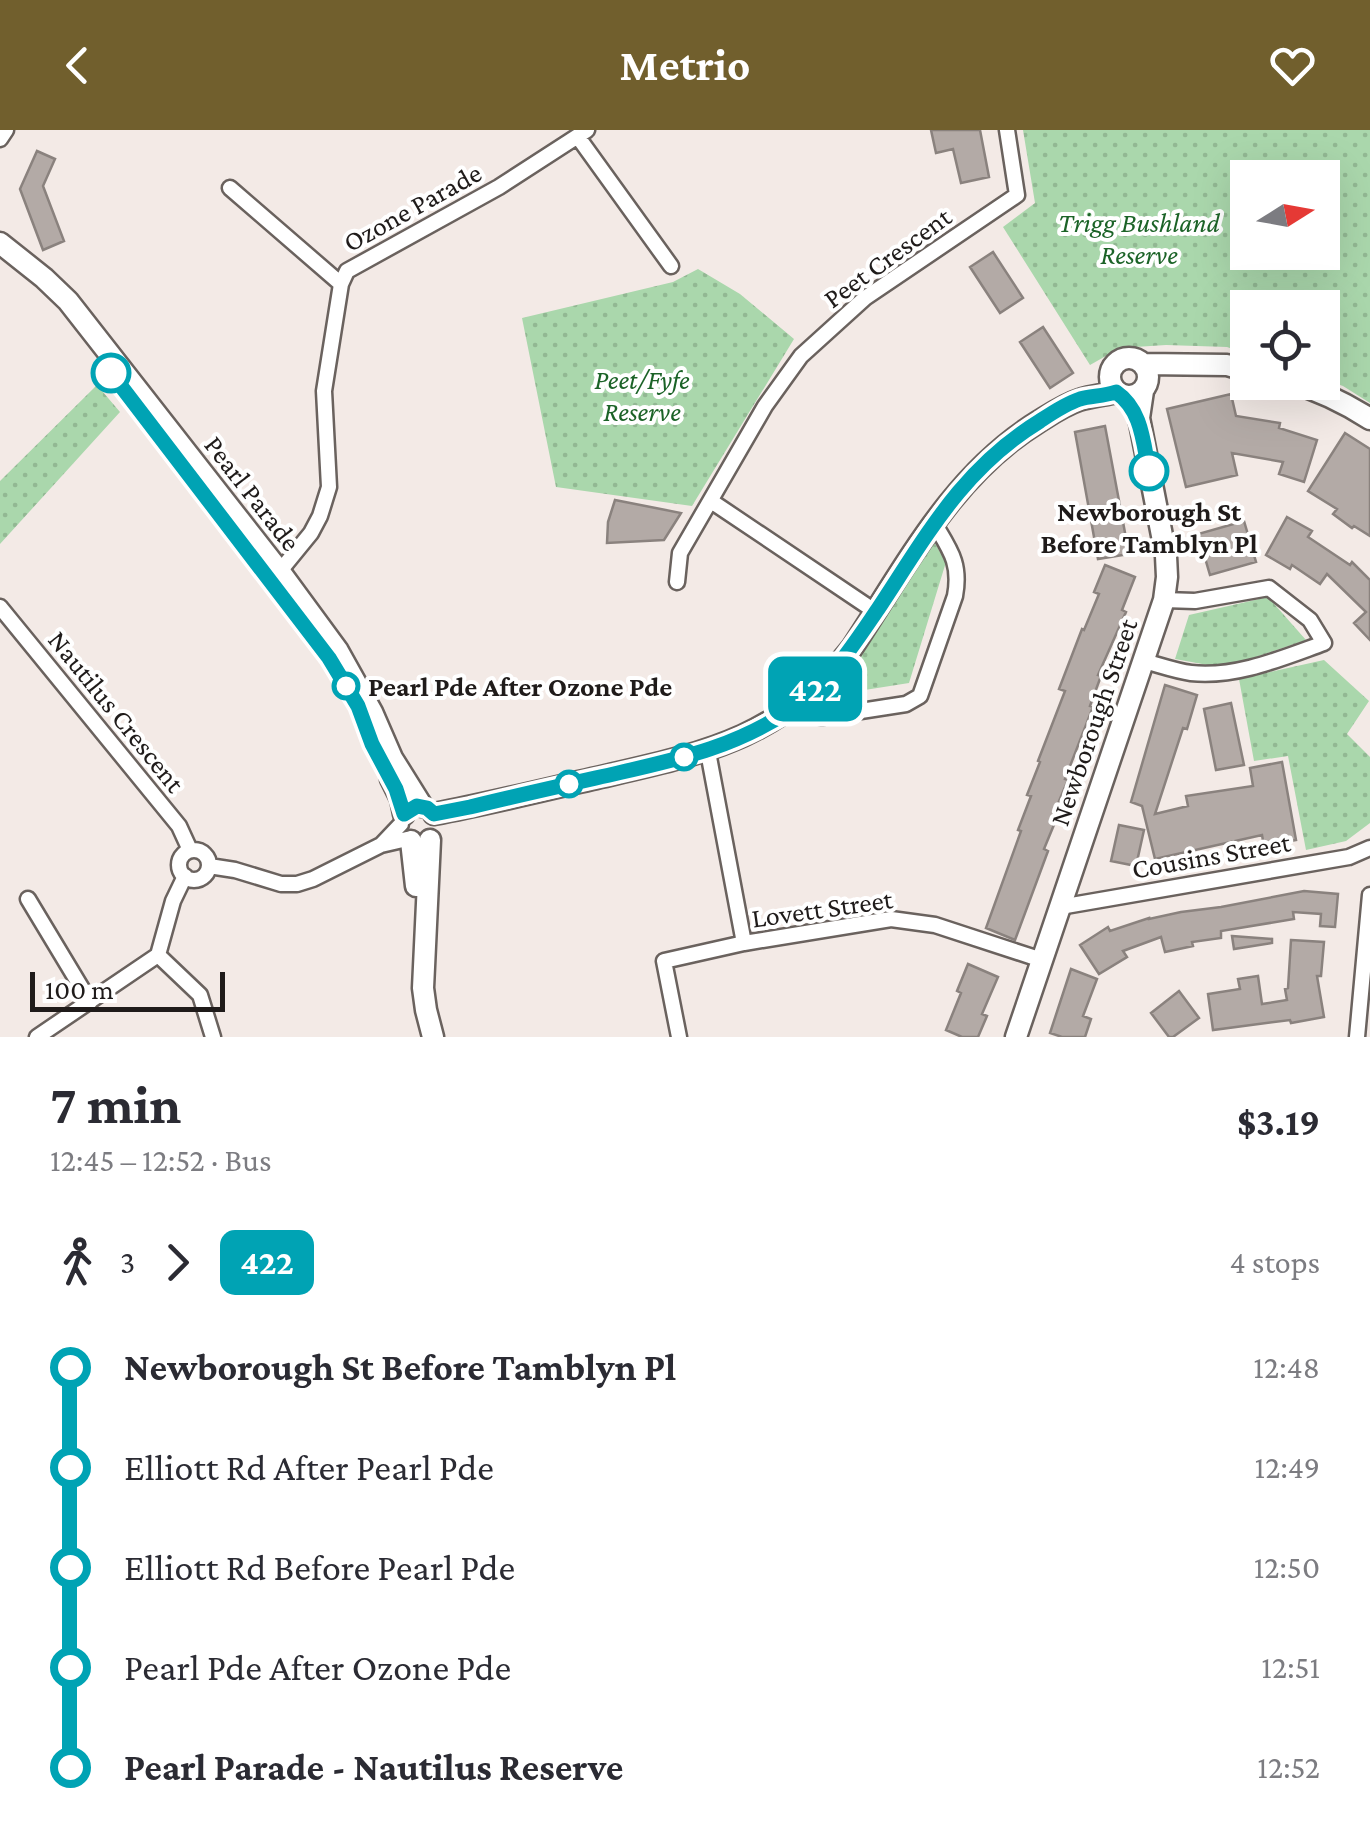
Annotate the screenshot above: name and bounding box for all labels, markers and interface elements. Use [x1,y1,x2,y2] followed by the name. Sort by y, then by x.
[50,38,105,93] icon: back
[1265,38,1320,93] icon: heart
[620,40,750,90] text: Metrio
[338,157,487,258] street label: Ozone Parade
[1230,160,1340,270] north arrow
[1230,160,1340,400] map controls
[818,200,958,314] street label: Peet Crescent
[1058,207,1221,270] park label: Trigg Bushland Reserve
[1230,290,1340,400] button: locate
[92,354,130,392] unlabelled marker
[594,364,690,427] park label: Peet/Fyfe Reserve
[198,430,307,557] street label: Pearl Parade
[1130,452,1168,490] marker: Newborough St Before Tamblyn Pl
[1040,496,1258,559] place label: Newborough St Before Tamblyn Pl
[1044,614,1144,830] street label: Newborough Street
[42,624,192,799] street label: Nautilus Crescent
[758,656,872,722] line badge: 422
[788,670,842,709] text: 422
[368,671,672,702] place label: Pearl Pde After Ozone Pde
[333,673,359,699] marker: Pearl Pde After Ozone Pde
[671,744,697,770] unlabelled marker
[556,771,582,797] unlabelled marker
[1129,826,1293,885] street label: Cousins Street
[750,883,895,934] street label: Lovett Street
[30,967,225,1011] scale bar
[45,974,114,1005] text: 100 m
[50,1074,181,1135] text: 7 min
[1237,1101,1320,1143] text: $3.19
[50,1142,272,1178] text: 12:45 – 12:52 · Bus
[50,1235,105,1290] icon: walk
[150,1235,205,1290] icon: forward
[240,1243,294,1282] text: 422
[120,1244,135,1280] text: 3
[1230,1244,1320,1280] text: 4 stops
[124,1346,676,1388] text: Newborough St Before Tamblyn Pl
[1253,1349,1320,1385] text: 12:48
[124,1446,494,1488] text: Elliott Rd After Pearl Pde
[1255,1449,1320,1485] text: 12:49
[124,1546,515,1588] text: Elliott Rd Before Pearl Pde
[1254,1549,1320,1585] text: 12:50
[124,1646,511,1688] text: Pearl Pde After Ozone Pde
[1261,1649,1320,1685] text: 12:51
[124,1746,623,1788] text: Pearl Parade - Nautilus Reserve
[1257,1749,1320,1785] text: 12:52

